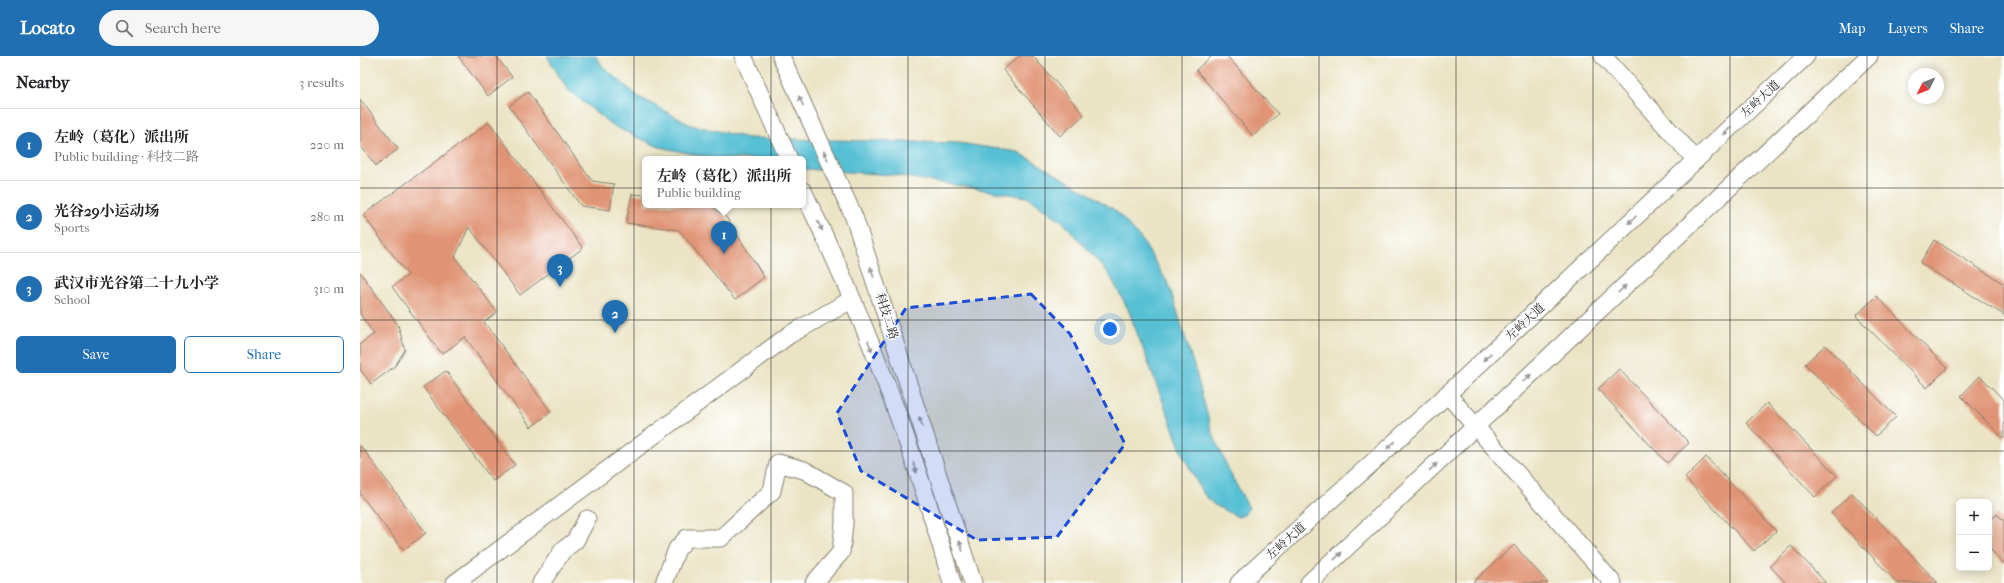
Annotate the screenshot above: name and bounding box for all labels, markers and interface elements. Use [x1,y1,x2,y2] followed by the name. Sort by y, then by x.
[99,10,379,46] search box
[20,17,75,39] text: Locato
[113,17,135,39] icon: search
[145,19,221,37] text: Search here
[1839,20,1866,37] text: Map
[1888,20,1928,37] text: Layers
[1950,20,1984,37] text: Share
[1908,68,1944,104] north arrow
[16,72,70,92] text: Nearby
[299,75,344,90] text: 3 results
[1738,78,1782,120] street label: 左岭大道
[798,95,804,107] one-way arrow
[1722,126,1732,136] one-way arrow
[54,128,189,146] text: 左岭（葛化）派出所
[27,137,31,152] text: 1
[310,137,344,152] text: 220 m
[54,149,199,164] text: Public building · 科技二路
[823,150,829,161] one-way arrow
[642,156,806,208] popup
[656,167,792,185] text: 左岭（葛化）派出所
[656,185,741,200] text: Public building
[54,202,160,220] text: 光谷29小运动场
[26,209,32,224] text: 2
[310,209,344,224] text: 280 m
[1627,215,1637,225] one-way arrow
[54,220,89,235] text: Sports
[817,220,823,232] one-way arrow
[711,221,737,254] pin: 1
[547,254,573,287] pin: 3
[869,266,875,278] one-way arrow
[54,274,219,292] text: 武汉市光谷第二十九小学
[26,281,32,296] text: 3
[313,281,344,296] text: 310 m
[1617,284,1627,294] one-way arrow
[873,291,901,341] street label: 科技二路
[54,292,90,307] text: School
[602,300,628,333] pin: 2
[1503,301,1547,343] street label: 左岭大道
[1100,319,1120,339] your location
[16,336,176,373] button: Save
[184,336,344,373] button: Share
[867,340,873,351] one-way arrow
[1482,352,1492,362] one-way arrow
[1522,373,1532,383] one-way arrow
[918,416,924,428] one-way arrow
[1386,441,1397,450] one-way arrow
[912,462,918,474] one-way arrow
[1428,463,1437,472] one-way arrow
[1956,499,1992,571] map controls
[1956,499,1992,535] button: +
[1263,520,1309,562] street label: 左岭大道
[1956,535,1992,571] button: −
[957,540,963,552] one-way arrow
[1333,551,1343,561] one-way arrow

